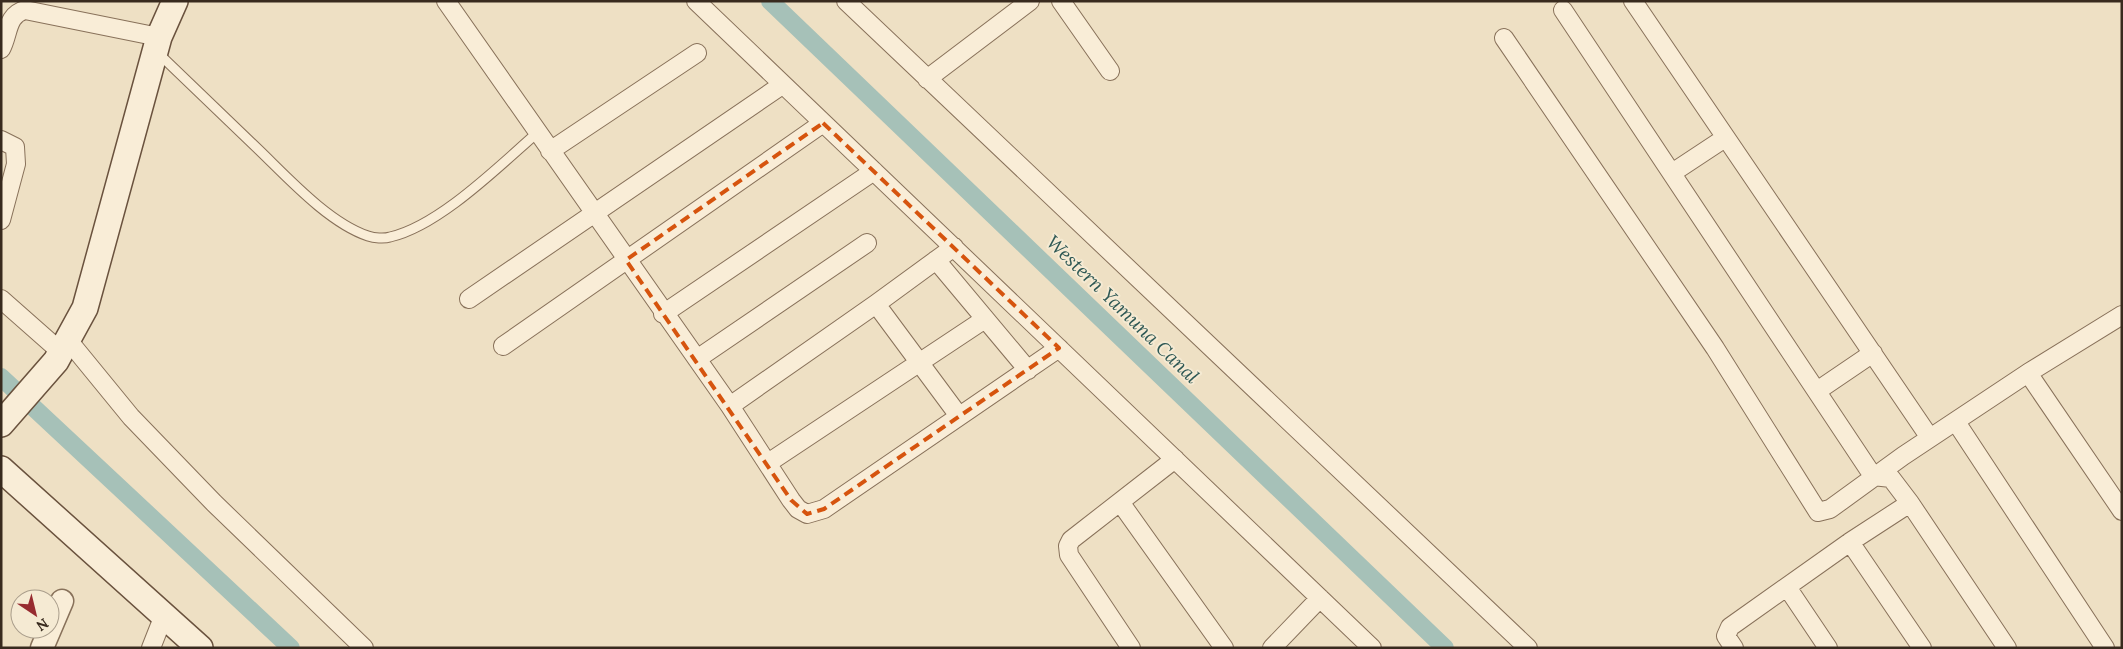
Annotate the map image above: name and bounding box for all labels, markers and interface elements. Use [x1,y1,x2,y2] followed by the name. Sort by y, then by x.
[1042,230,1205,389] water label: Western Yamuna Canal
[10,589,60,639] north arrow
[33,614,52,635] text: N

